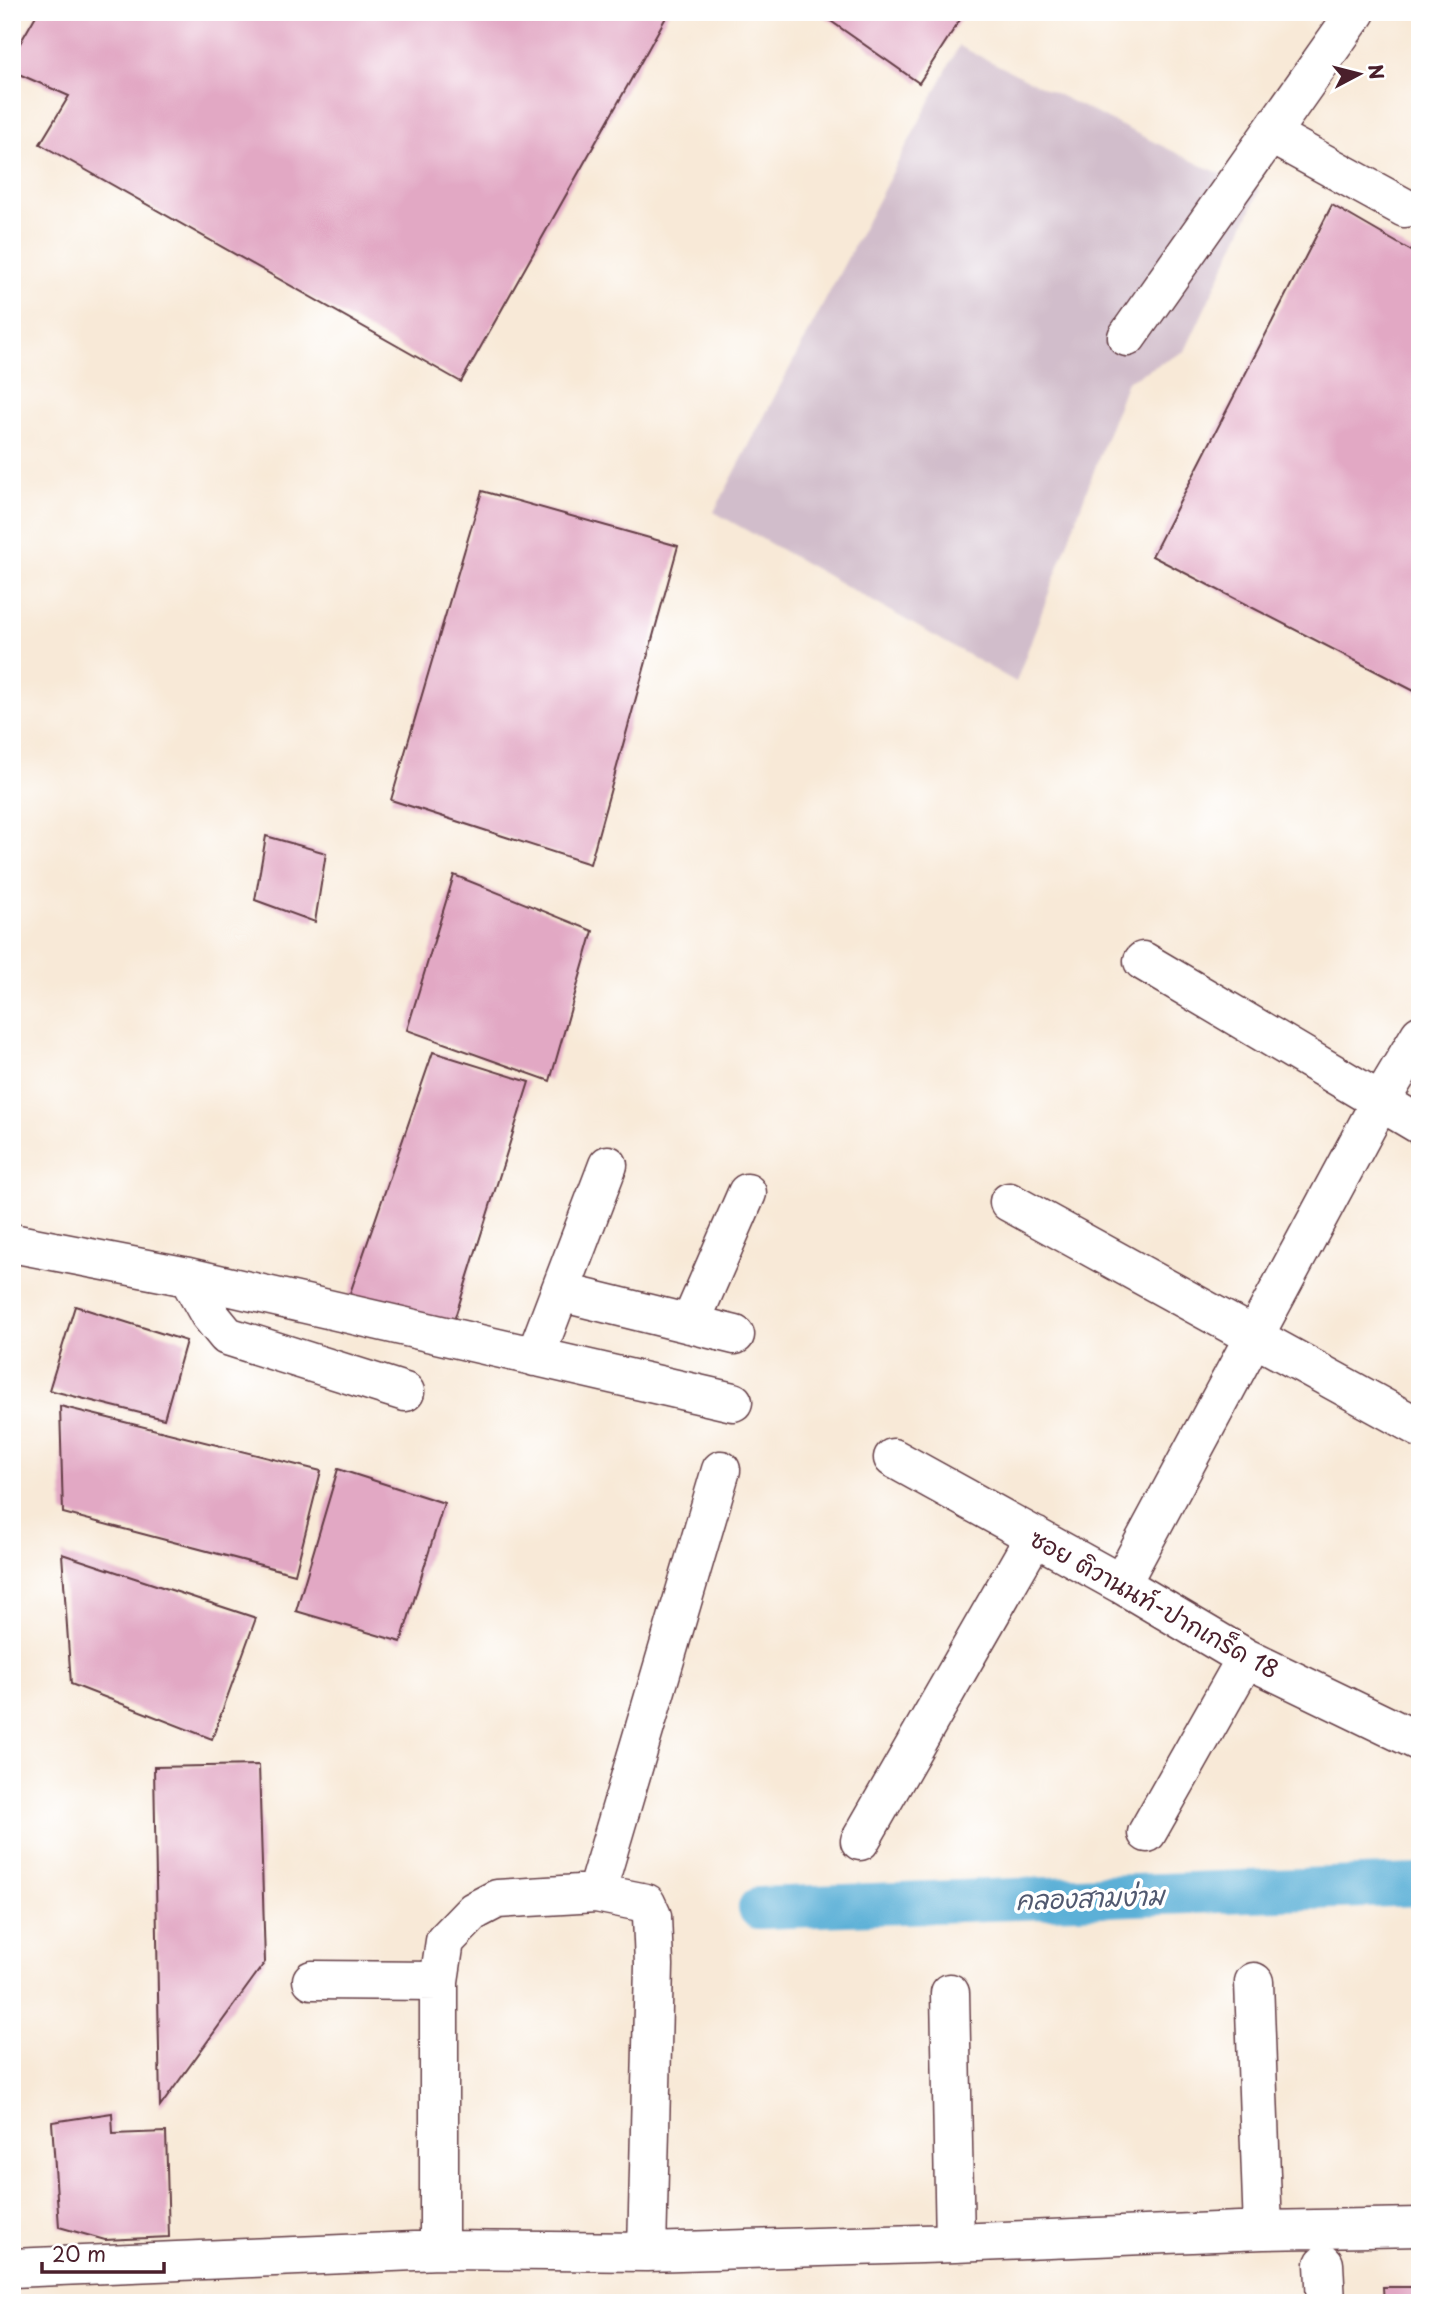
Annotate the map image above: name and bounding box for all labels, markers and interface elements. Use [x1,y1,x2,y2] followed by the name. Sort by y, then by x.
[1324,38,1394,108] north arrow
[1362,63,1392,81] text: N
[1024,1519,1286,1687] street label: ซอย ติวานนท์-ปากเกร็ด 18
[1015,1875,1167,1919] water label: คลองสามง่าม
[42,2231,164,2275] scale bar
[52,2237,106,2269] text: 20 m

